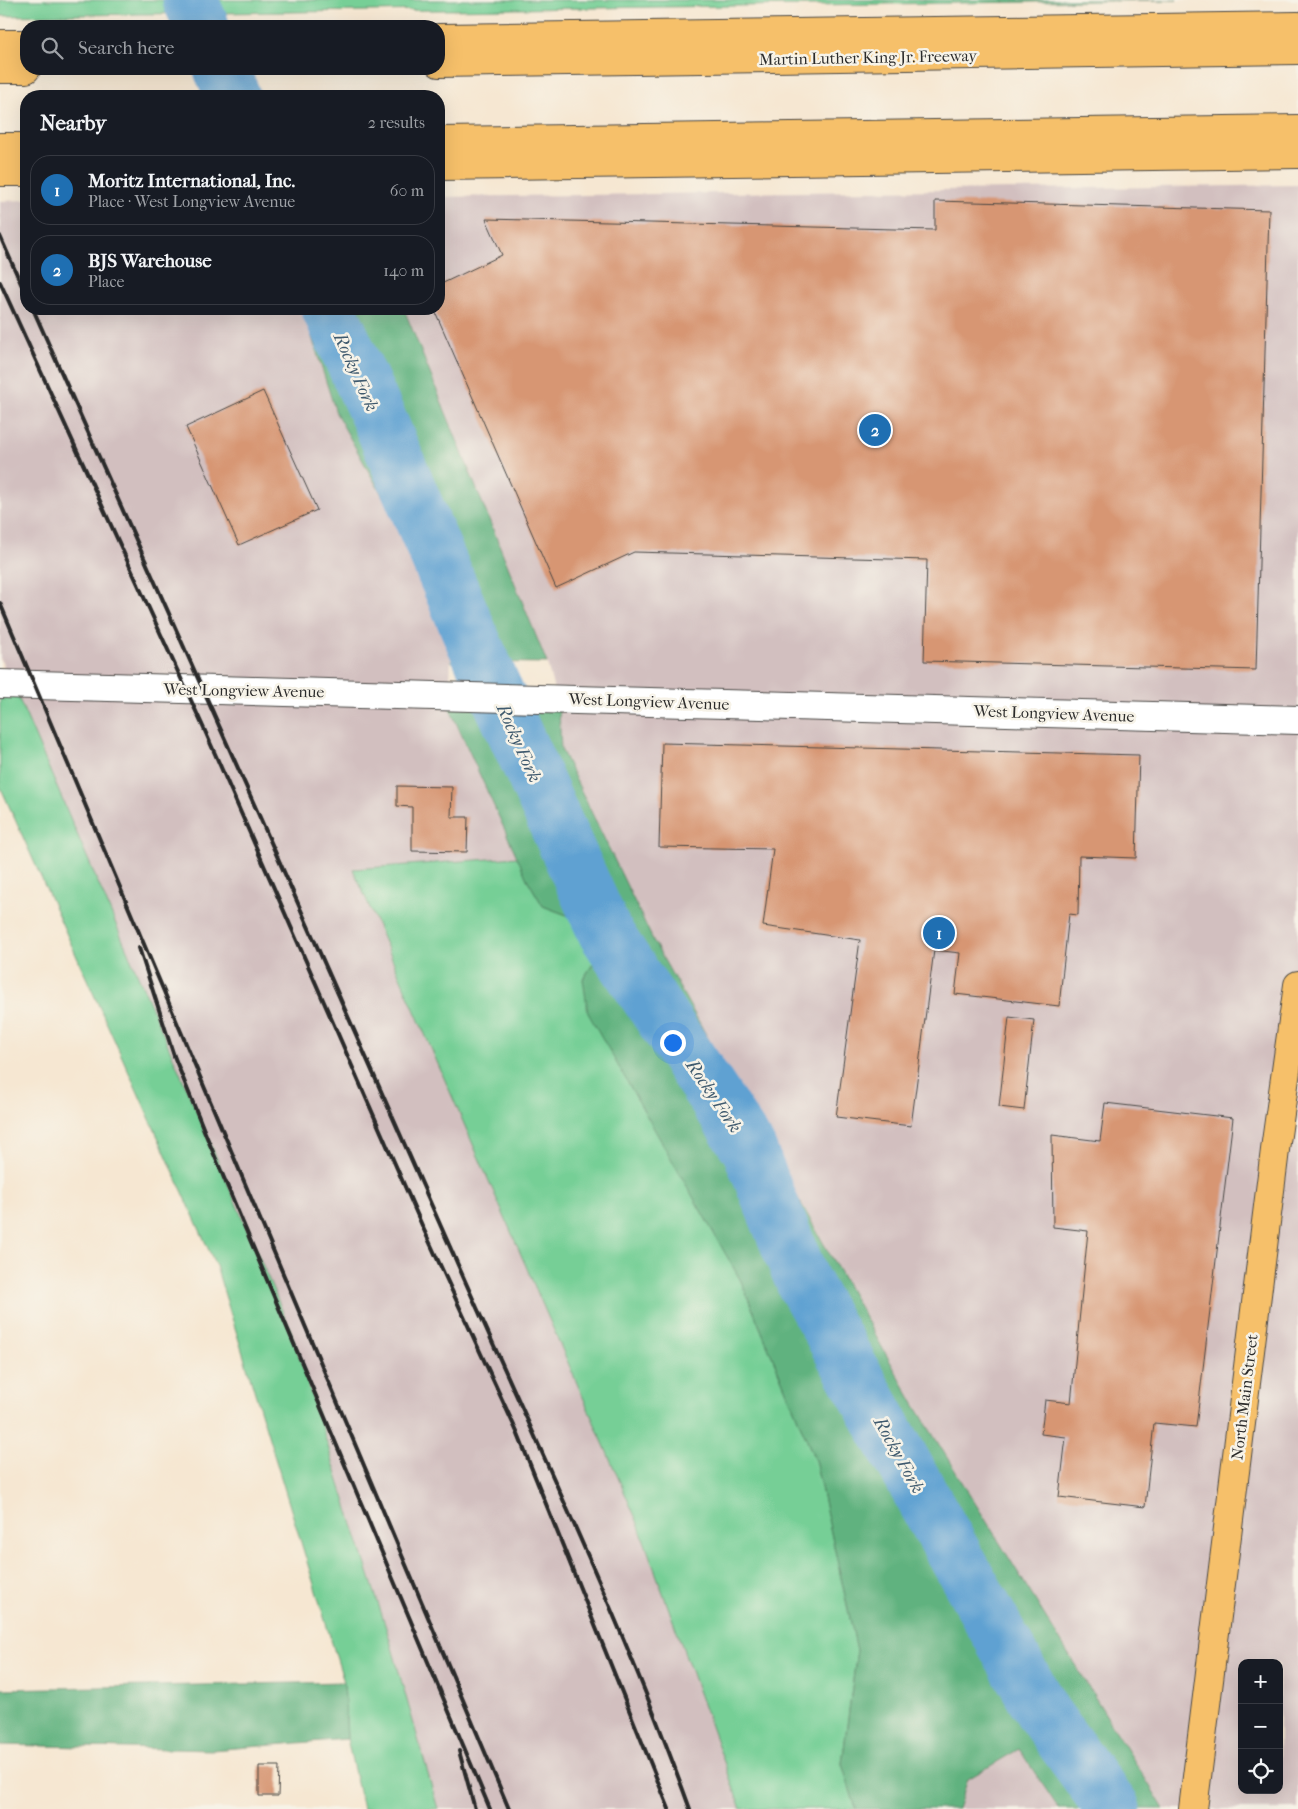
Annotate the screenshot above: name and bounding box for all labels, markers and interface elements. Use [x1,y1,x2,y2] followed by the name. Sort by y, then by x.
[20,20,445,75] search box
[38,34,66,62] icon: search
[78,37,174,59] text: Search here
[759,46,978,69] street label: Martin Luther King Jr. Freeway
[40,111,106,135] text: Nearby
[368,113,425,132] text: 2 results
[88,170,295,192] text: Moritz International, Inc.
[54,181,60,200] text: 1
[390,181,424,200] text: 60 m
[88,192,295,211] text: Place · West Longview Avenue
[88,250,212,272] text: BJS Warehouse
[53,261,61,280] text: 2
[383,261,424,280] text: 140 m
[88,272,124,291] text: Place
[329,329,382,415] water label: Rocky Fork
[859,411,891,449] pin: 2
[162,680,325,701] street label: West Longview Avenue
[567,689,730,714] street label: West Longview Avenue
[492,700,545,786] water label: Rocky Fork
[972,701,1135,726] street label: West Longview Avenue
[923,914,955,952] pin: 1
[660,1030,686,1056] your location
[681,1055,746,1137] water label: Rocky Fork
[1227,1333,1262,1461] street label: North Main Street
[869,1413,928,1497] water label: Rocky Fork
[1238,1659,1283,1794] map controls
[1238,1659,1283,1704] button: +
[1238,1704,1283,1749] button: −
[1238,1749,1283,1794] button: locate

